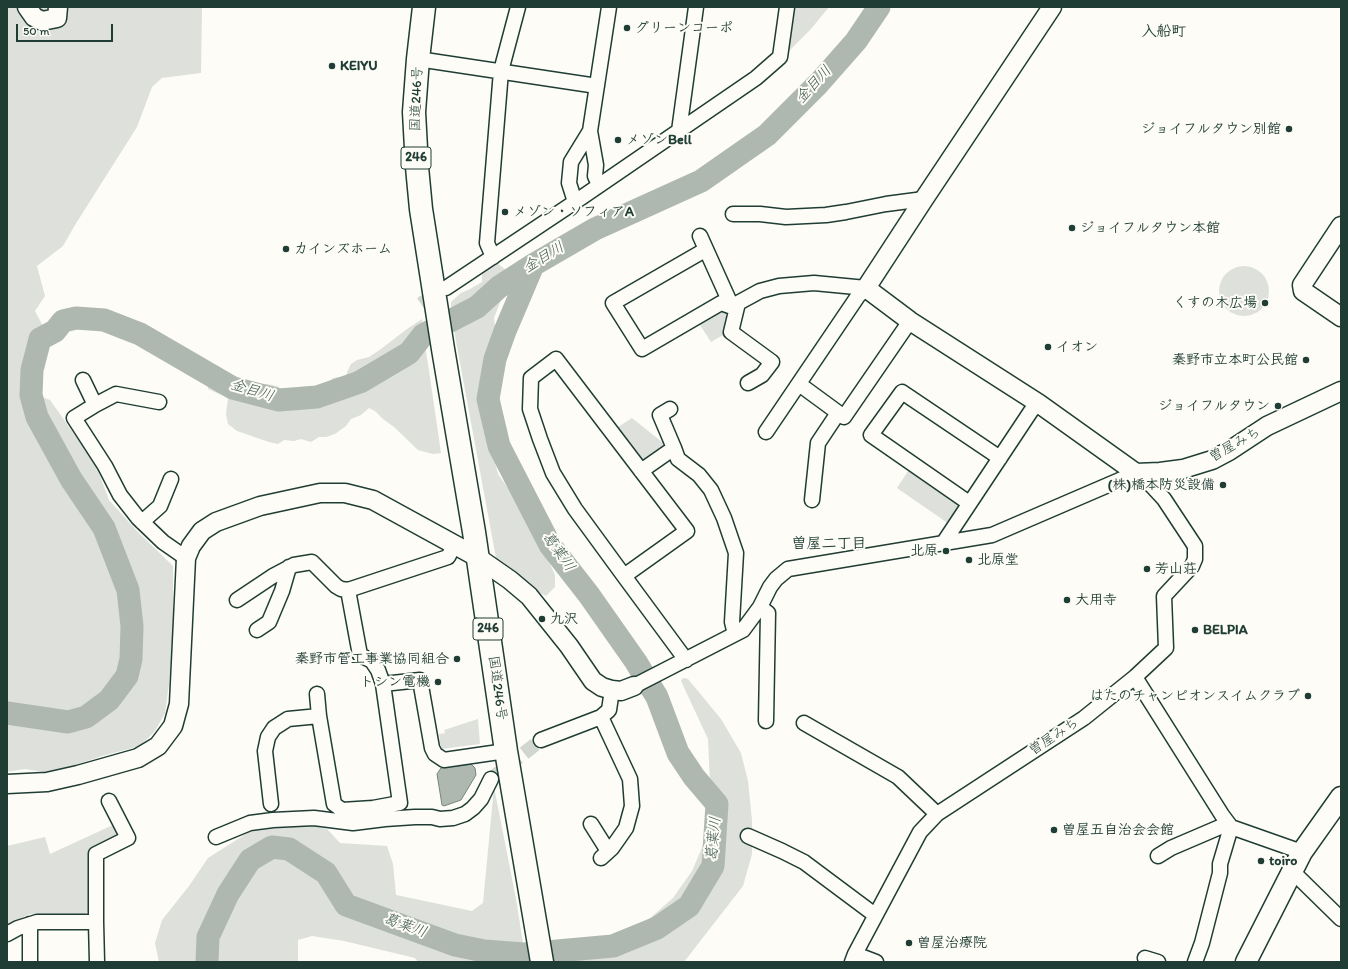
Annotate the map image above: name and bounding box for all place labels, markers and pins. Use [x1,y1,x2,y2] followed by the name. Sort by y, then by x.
[635,20,733,36] place label: グリーンコーポ
[622,23,632,33] marker: グリーンコーポ
[340,58,378,74] place label: KEIYU
[327,61,337,71] marker: KEIYU
[1141,121,1281,137] place label: ジョイフルタウン別館
[1284,124,1294,134] marker: ジョイフルタウン別館
[626,132,692,148] place label: メゾンBell
[613,135,623,145] marker: メゾンBell
[513,204,634,220] place label: メゾン・ソフィアA
[500,207,510,217] marker: メゾン・ソフィアA
[1080,220,1220,236] place label: ジョイフルタウン本館
[1067,223,1077,233] marker: ジョイフルタウン本館
[294,241,392,257] place label: カインズホーム
[281,244,291,254] marker: カインズホーム
[1173,295,1257,311] place label: くすの木広場
[1260,298,1270,308] marker: くすの木広場
[1056,339,1098,355] place label: イオン
[1043,342,1053,352] marker: イオン
[1172,352,1298,368] place label: 秦野市立本町公民館
[1301,355,1311,365] marker: 秦野市立本町公民館
[1158,398,1270,414] place label: ジョイフルタウン
[1273,401,1283,411] marker: ジョイフルタウン
[1108,477,1215,493] place label: (株)橋本防災設備
[1218,480,1228,490] marker: (株)橋本防災設備
[910,543,938,559] place label: 北原
[941,546,951,556] marker: 北原
[977,552,1019,568] place label: 北原堂
[964,555,974,565] marker: 北原堂
[1155,561,1197,577] place label: 芳山荘
[1142,564,1152,574] marker: 芳山荘
[1075,592,1117,608] place label: 大用寺
[1062,595,1072,605] marker: 大用寺
[550,611,578,627] place label: 九沢
[537,614,547,624] marker: 九沢
[1203,622,1248,638] place label: BELPIA
[1190,625,1200,635] marker: BELPIA
[295,651,449,667] place label: 秦野市管工事業協同組合
[452,654,462,664] marker: 秦野市管工事業協同組合
[360,674,430,690] place label: トシン電機
[433,677,443,687] marker: トシン電機
[1090,688,1300,704] place label: はたのチャンピオンスイムクラブ
[1303,691,1313,701] marker: はたのチャンピオンスイムクラブ
[1062,822,1174,838] place label: 曽屋五自治会会館
[1049,825,1059,835] marker: 曽屋五自治会会館
[1269,853,1297,869] place label: toiro
[1256,856,1266,866] marker: toiro
[917,935,987,951] place label: 曽屋治療院
[904,938,914,948] marker: 曽屋治療院

